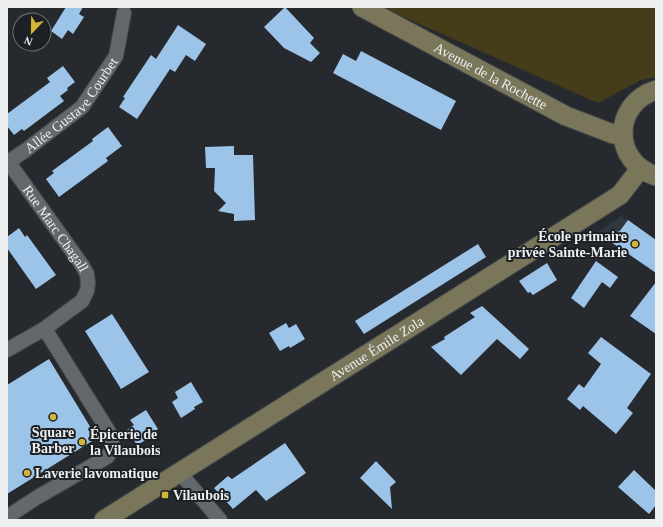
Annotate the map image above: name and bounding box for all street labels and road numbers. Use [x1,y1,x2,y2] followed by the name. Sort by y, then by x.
[431,40,550,113] street label: Avenue de la Rochette
[22,55,121,156] street label: Allée Gustave Courbet
[19,183,91,274] street label: Rue Marc Chagall
[327,313,427,384] street label: Avenue Émile Zola

